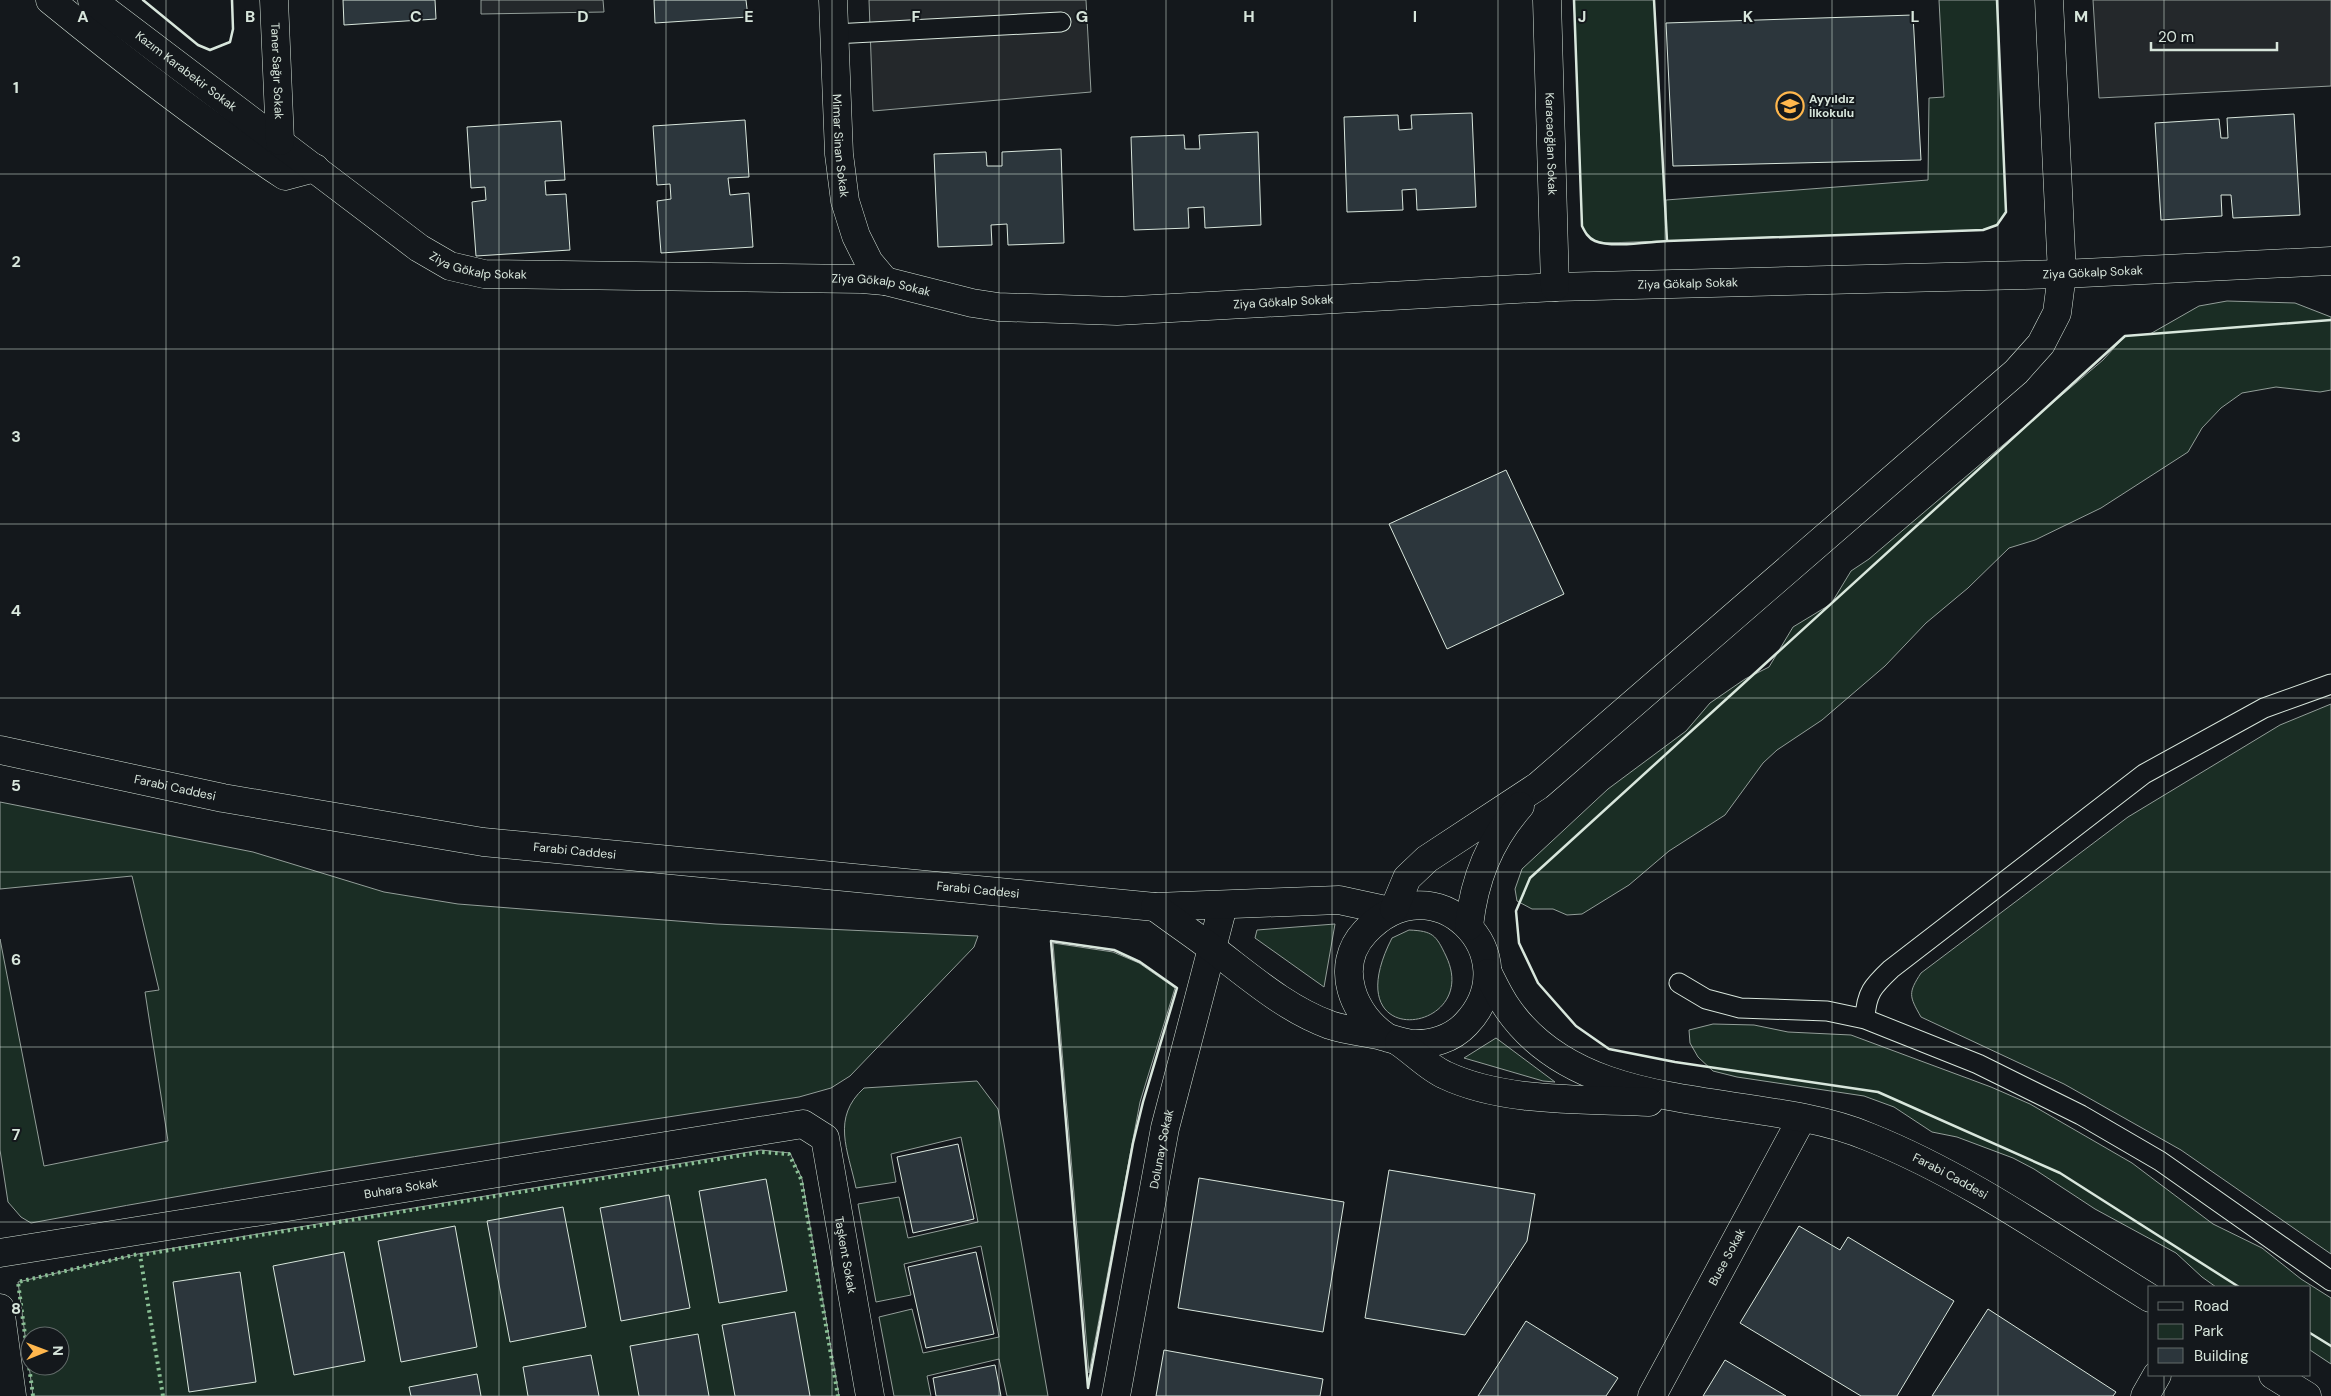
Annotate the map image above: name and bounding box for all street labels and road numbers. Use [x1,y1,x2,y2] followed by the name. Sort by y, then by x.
[267,22,287,120] street label: Taner Sağır Sokak
[132,28,240,115] street label: Kazım Karabekir Sokak
[1542,92,1560,196] street label: Karacaoğlan Sokak
[829,94,852,199] street label: Mimar Sinan Sokak
[427,248,527,283] street label: Ziya Gökalp Sokak
[2042,262,2143,282] street label: Ziya Gökalp Sokak
[832,271,932,300] street label: Ziya Gökalp Sokak
[1638,274,1738,293] street label: Ziya Gökalp Sokak
[1233,291,1334,313] street label: Ziya Gökalp Sokak
[133,771,217,804] street label: Farabi Caddesi
[533,839,617,863] street label: Farabi Caddesi
[936,878,1020,902] street label: Farabi Caddesi
[1146,1108,1178,1190] street label: Dolunay Sokak
[1910,1149,1991,1203] street label: Farabi Caddesi
[363,1175,439,1202] street label: Buhara Sokak
[831,1215,860,1295] street label: Taşkent Sokak
[1705,1225,1749,1288] street label: Buse Sokak

